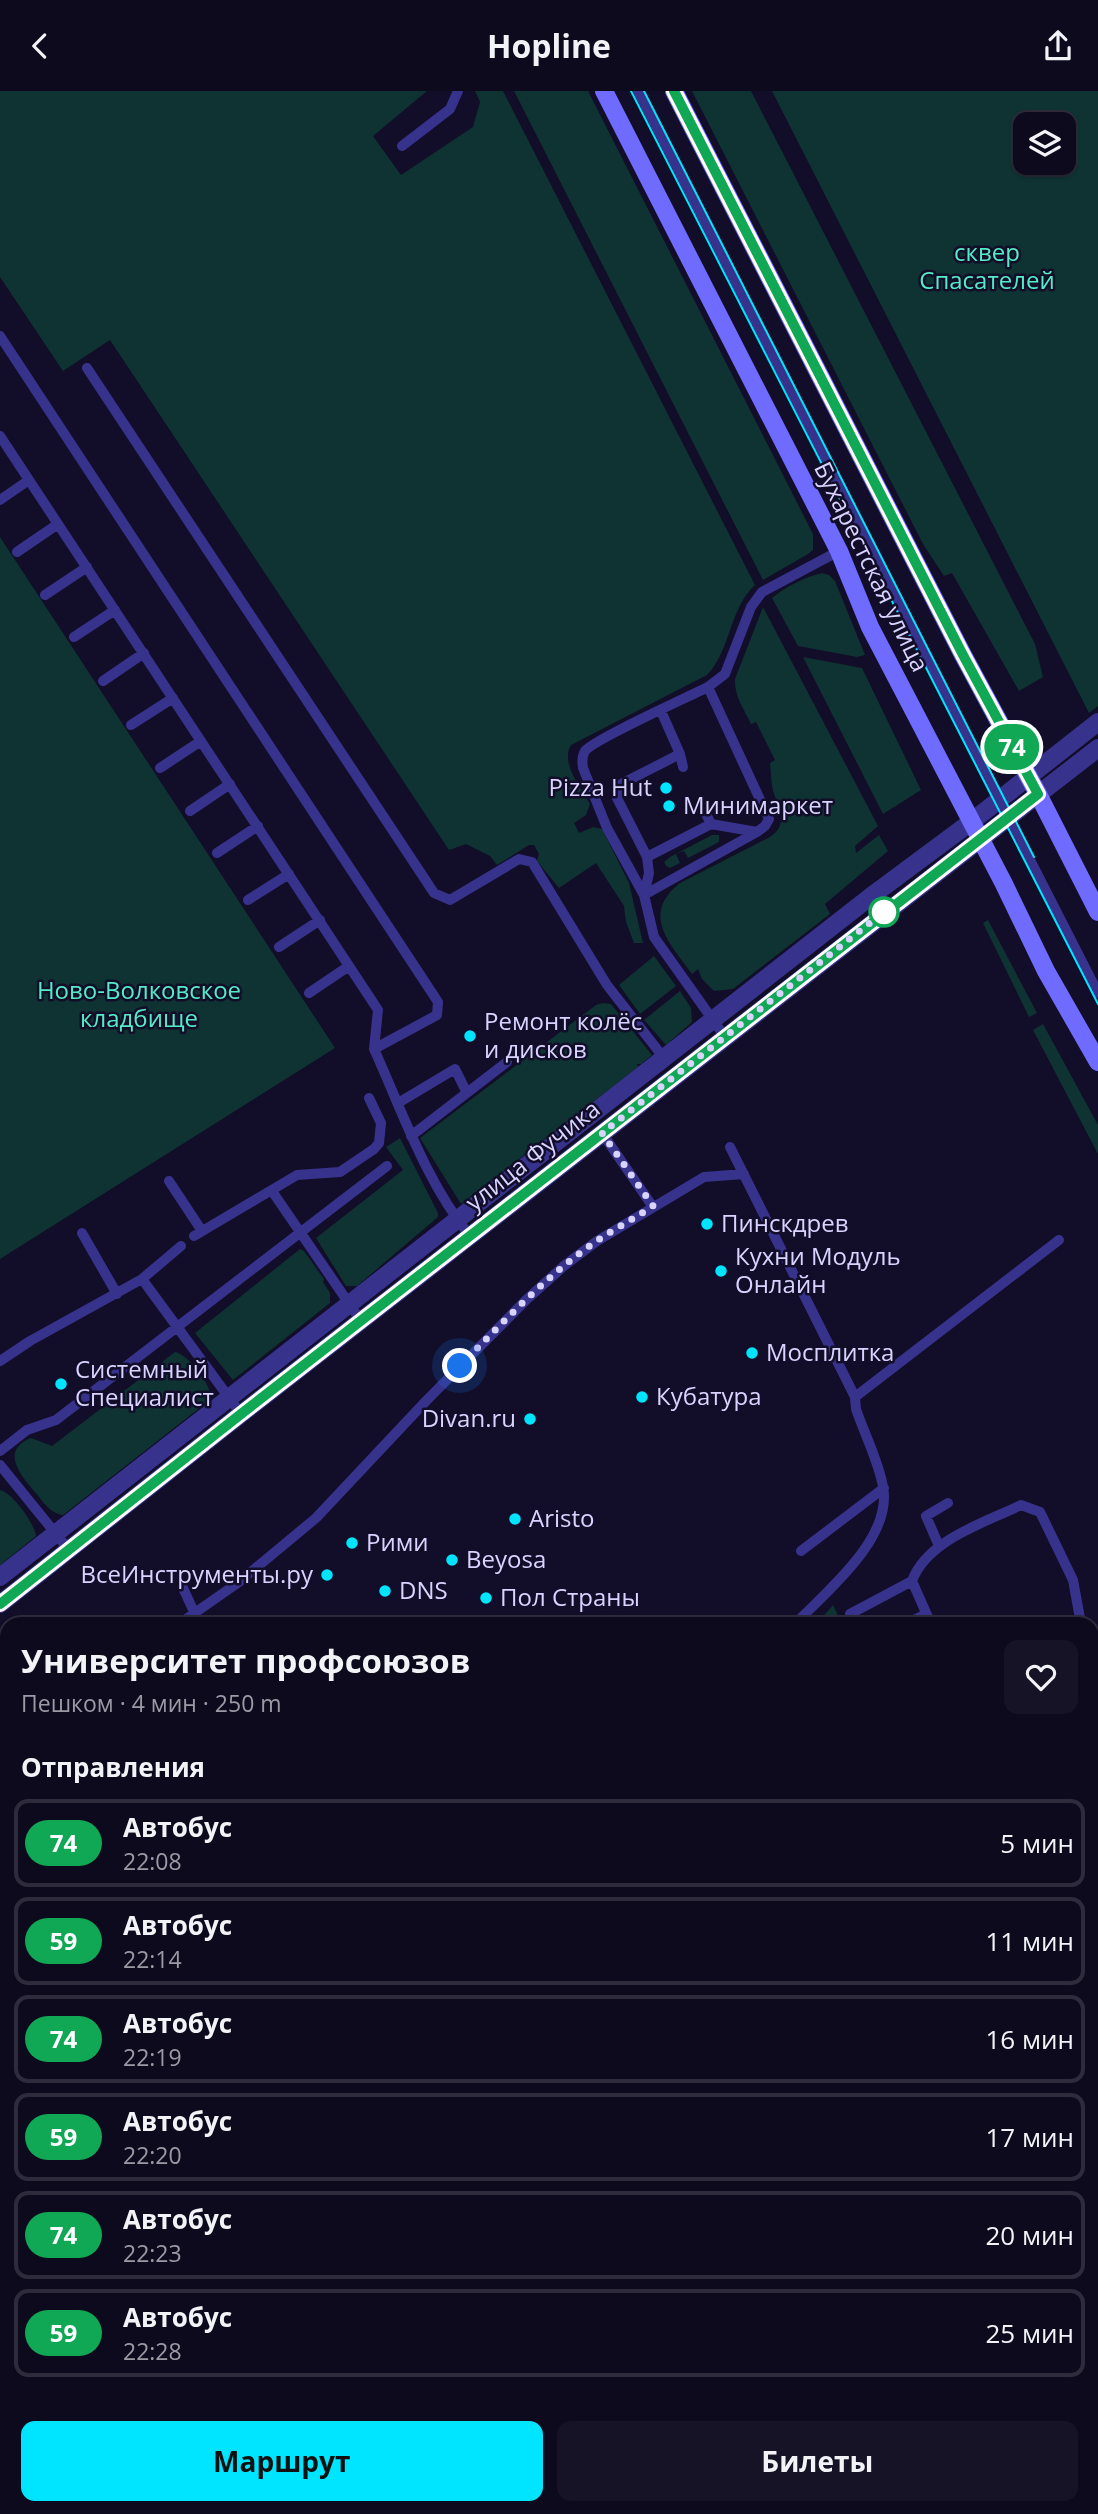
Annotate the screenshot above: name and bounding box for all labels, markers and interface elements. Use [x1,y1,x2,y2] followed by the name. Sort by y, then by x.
[487,24,611,67] text: Hopline
[21,27,59,65] icon: back
[1039,27,1077,65] icon: share
[1013,112,1076,175] map controls
[1013,112,1076,175] button: layers
[919,235,1055,296] park label: cквер Спасателей
[807,456,938,677] street label: Бухарестская улица
[981,724,1044,770] line badge: 74
[998,730,1026,763] text: 74
[548,770,652,803] place label: Pizza Hut
[658,780,674,796] marker: Pizza Hut
[683,788,833,821] place label: Минимаркет
[661,798,677,814] marker: Минимаркет
[869,897,899,927] unlabelled marker
[37,973,241,1034] park label: Ново-Волковское кладбище
[484,1004,642,1065] place label: Ремонт колёс и дисков
[462,1028,478,1044] marker: Ремонт колёс и дисков
[458,1092,606,1218] street label: улица Фучика
[721,1206,849,1239] place label: Пинскдрев
[699,1216,715,1232] marker: Пинскдрев
[735,1239,901,1300] place label: Кухни Модуль Онлайн
[713,1263,729,1279] marker: Кухни Модуль Онлайн
[766,1335,894,1368] place label: Мосплитка
[744,1345,760,1361] marker: Мосплитка
[442,1348,477,1383] your location
[75,1352,214,1413] place label: Системный Специалист
[53,1376,69,1392] marker: Системный Специалист
[656,1379,762,1412] place label: Кубатура
[634,1389,650,1405] marker: Кубатура
[422,1401,516,1434] place label: Divan.ru
[522,1411,538,1427] marker: Divan.ru
[529,1501,594,1534] place label: Aristo
[507,1511,523,1527] marker: Aristo
[366,1525,429,1558] place label: Рими
[344,1535,360,1551] marker: Рими
[466,1542,546,1575] place label: Beyosa
[444,1552,460,1568] marker: Beyosa
[81,1557,314,1590] place label: ВсеИнструменты.ру
[319,1567,335,1583] marker: ВсеИнструменты.ру
[399,1573,448,1606] place label: DNS
[500,1580,640,1613] place label: Пол Страны
[377,1583,393,1599] marker: DNS
[478,1590,494,1606] marker: Пол Страны
[21,1638,470,1683] text: Университет профсоюзов
[1004,1640,1078,1714] button: heart
[21,1687,282,1719] text: Пешком · 4 мин · 250 m
[21,1749,205,1785] text: Отправления
[123,1809,232,1845] text: Автобус
[1000,1825,1074,1861] text: 5 мин
[50,1826,77,1859] text: 74
[123,1845,182,1877] text: 22:08
[123,1907,232,1943] text: Автобус
[985,1923,1074,1959] text: 11 мин
[50,1924,77,1957] text: 59
[123,1943,182,1975] text: 22:14
[123,2005,232,2041] text: Автобус
[985,2021,1074,2057] text: 16 мин
[50,2022,77,2055] text: 74
[123,2041,182,2073] text: 22:19
[123,2103,232,2139] text: Автобус
[985,2119,1074,2155] text: 17 мин
[50,2120,77,2153] text: 59
[123,2139,182,2171] text: 22:20
[123,2201,232,2237] text: Автобус
[985,2217,1074,2253] text: 20 мин
[50,2218,77,2251] text: 74
[123,2237,182,2269] text: 22:23
[123,2299,232,2335] text: Автобус
[985,2315,1074,2351] text: 25 мин
[50,2316,77,2349] text: 59
[123,2335,182,2367] text: 22:28
[21,2421,543,2501] button: Маршрут
[557,2421,1078,2501] button: Билеты

